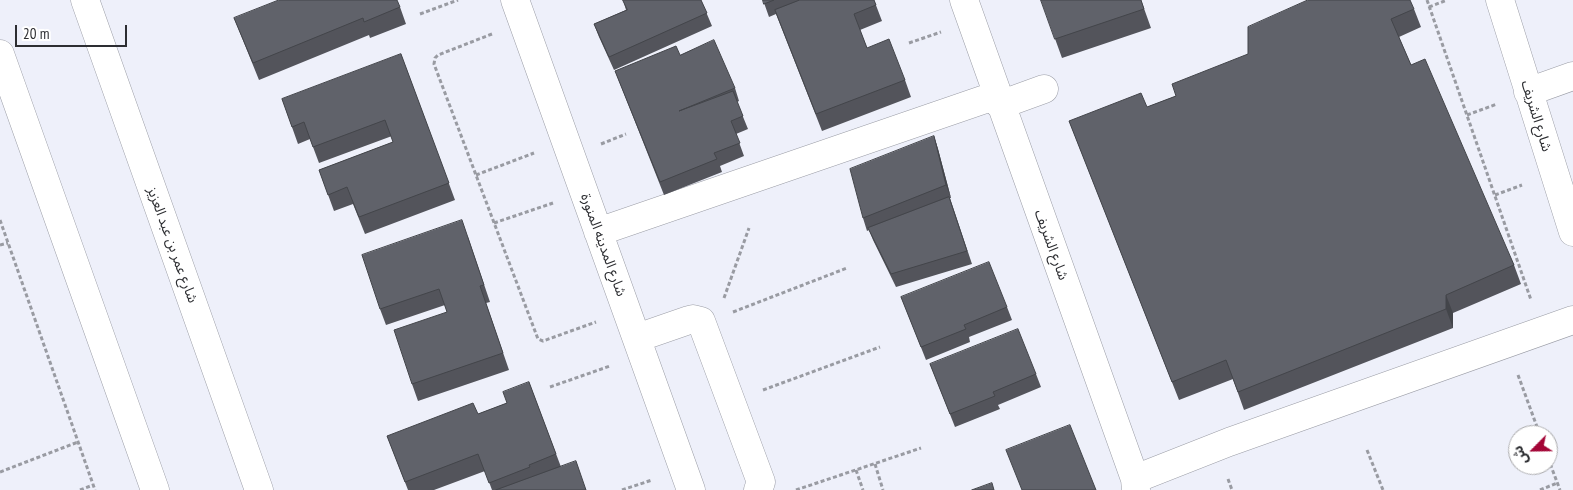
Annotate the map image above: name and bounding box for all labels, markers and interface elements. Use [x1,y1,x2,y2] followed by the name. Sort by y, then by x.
[18,15,130,47] scale bar
[23,24,49,43] text: 20 m
[1517,78,1555,154] street label: شارع الشريف
[143,185,201,305] street label: شارع عمر بن عبد العزيز
[577,191,629,299] street label: شارع المدينه المنورة
[1030,207,1072,283] street label: شارع الشريف
[1508,425,1558,475] north arrow
[1508,443,1532,468] text: ش

